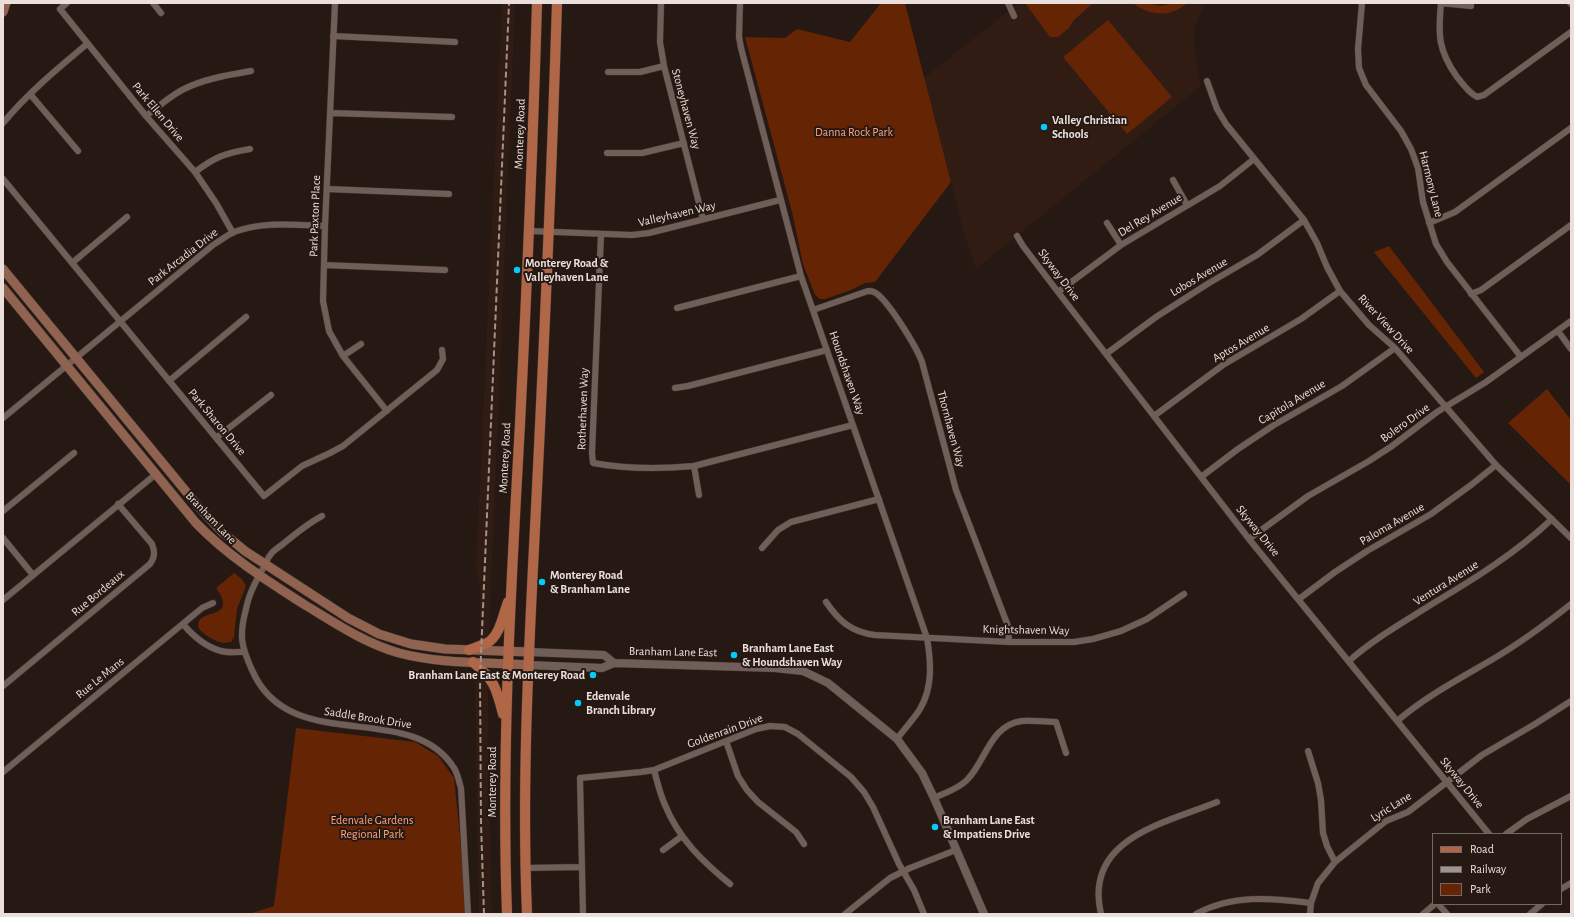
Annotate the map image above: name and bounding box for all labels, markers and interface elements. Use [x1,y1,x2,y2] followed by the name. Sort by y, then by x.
[668,67,704,151] street label: Stoneyhaven Way
[129,79,187,145] street label: Park Ellen Drive
[512,98,528,170] street label: Monterey Road
[1052,113,1127,141] place label: Valley Christian Schools
[1039,122,1049,132] marker: Valley Christian Schools
[815,125,893,139] park label: Danna Rock Park
[1416,149,1446,219] street label: Harmony Lane
[306,175,324,257] street label: Park Paxton Place
[1115,190,1185,240] street label: Del Rey Avenue
[637,198,717,230] street label: Valleyhaven Way
[145,225,221,289] street label: Park Arcadia Drive
[1035,246,1083,304] street label: Skyway Drive
[1168,254,1230,300] street label: Lobos Avenue
[525,256,608,284] place label: Monterey Road & Valleyhaven Lane
[512,265,522,275] marker: Monterey Road & Valleyhaven Lane
[1355,291,1417,357] street label: River View Drive
[1210,320,1272,366] street label: Aptos Avenue
[826,329,868,417] street label: Houndshaven Way
[574,368,592,450] street label: Rotherhaven Way
[1256,376,1328,428] street label: Capitola Avenue
[185,386,249,458] street label: Park Sharon Drive
[934,389,968,469] street label: Thornhaven Way
[1378,400,1432,446] street label: Bolero Drive
[496,422,514,494] street label: Monterey Road
[183,489,239,547] street label: Branham Lane
[1357,500,1427,548] street label: Paloma Avenue
[1233,503,1283,559] street label: Skyway Drive
[1411,557,1481,609] street label: Ventura Avenue
[69,567,127,619] street label: Rue Bordeaux
[550,568,630,596] place label: Monterey Road & Branham Lane
[537,577,547,587] marker: Monterey Road & Branham Lane
[983,622,1069,638] street label: Knightshaven Way
[742,641,842,669] place label: Branham Lane East & Houndshaven Way
[629,644,717,660] street label: Branham Lane East
[729,650,739,660] marker: Branham Lane East & Houndshaven Way
[73,654,127,702] street label: Rue Le Mans
[408,668,585,682] place label: Branham Lane East & Monterey Road
[588,670,598,680] marker: Branham Lane East & Monterey Road
[586,689,656,717] place label: Edenvale Branch Library
[573,698,583,708] marker: Edenvale Branch Library
[323,704,413,732] street label: Saddle Brook Drive
[685,711,765,751] street label: Goldenrain Drive
[485,747,499,817] street label: Monterey Road
[1437,755,1487,811] street label: Skyway Drive
[1368,789,1414,825] street label: Lyric Lane
[331,813,413,841] park label: Edenvale Gardens Regional Park
[943,813,1035,841] place label: Branham Lane East & Impatiens Drive
[930,822,940,832] marker: Branham Lane East & Impatiens Drive
[1432,833,1562,905] legend
[1470,843,1494,855] text: Road
[1470,863,1506,875] text: Railway
[1470,883,1491,895] text: Park

